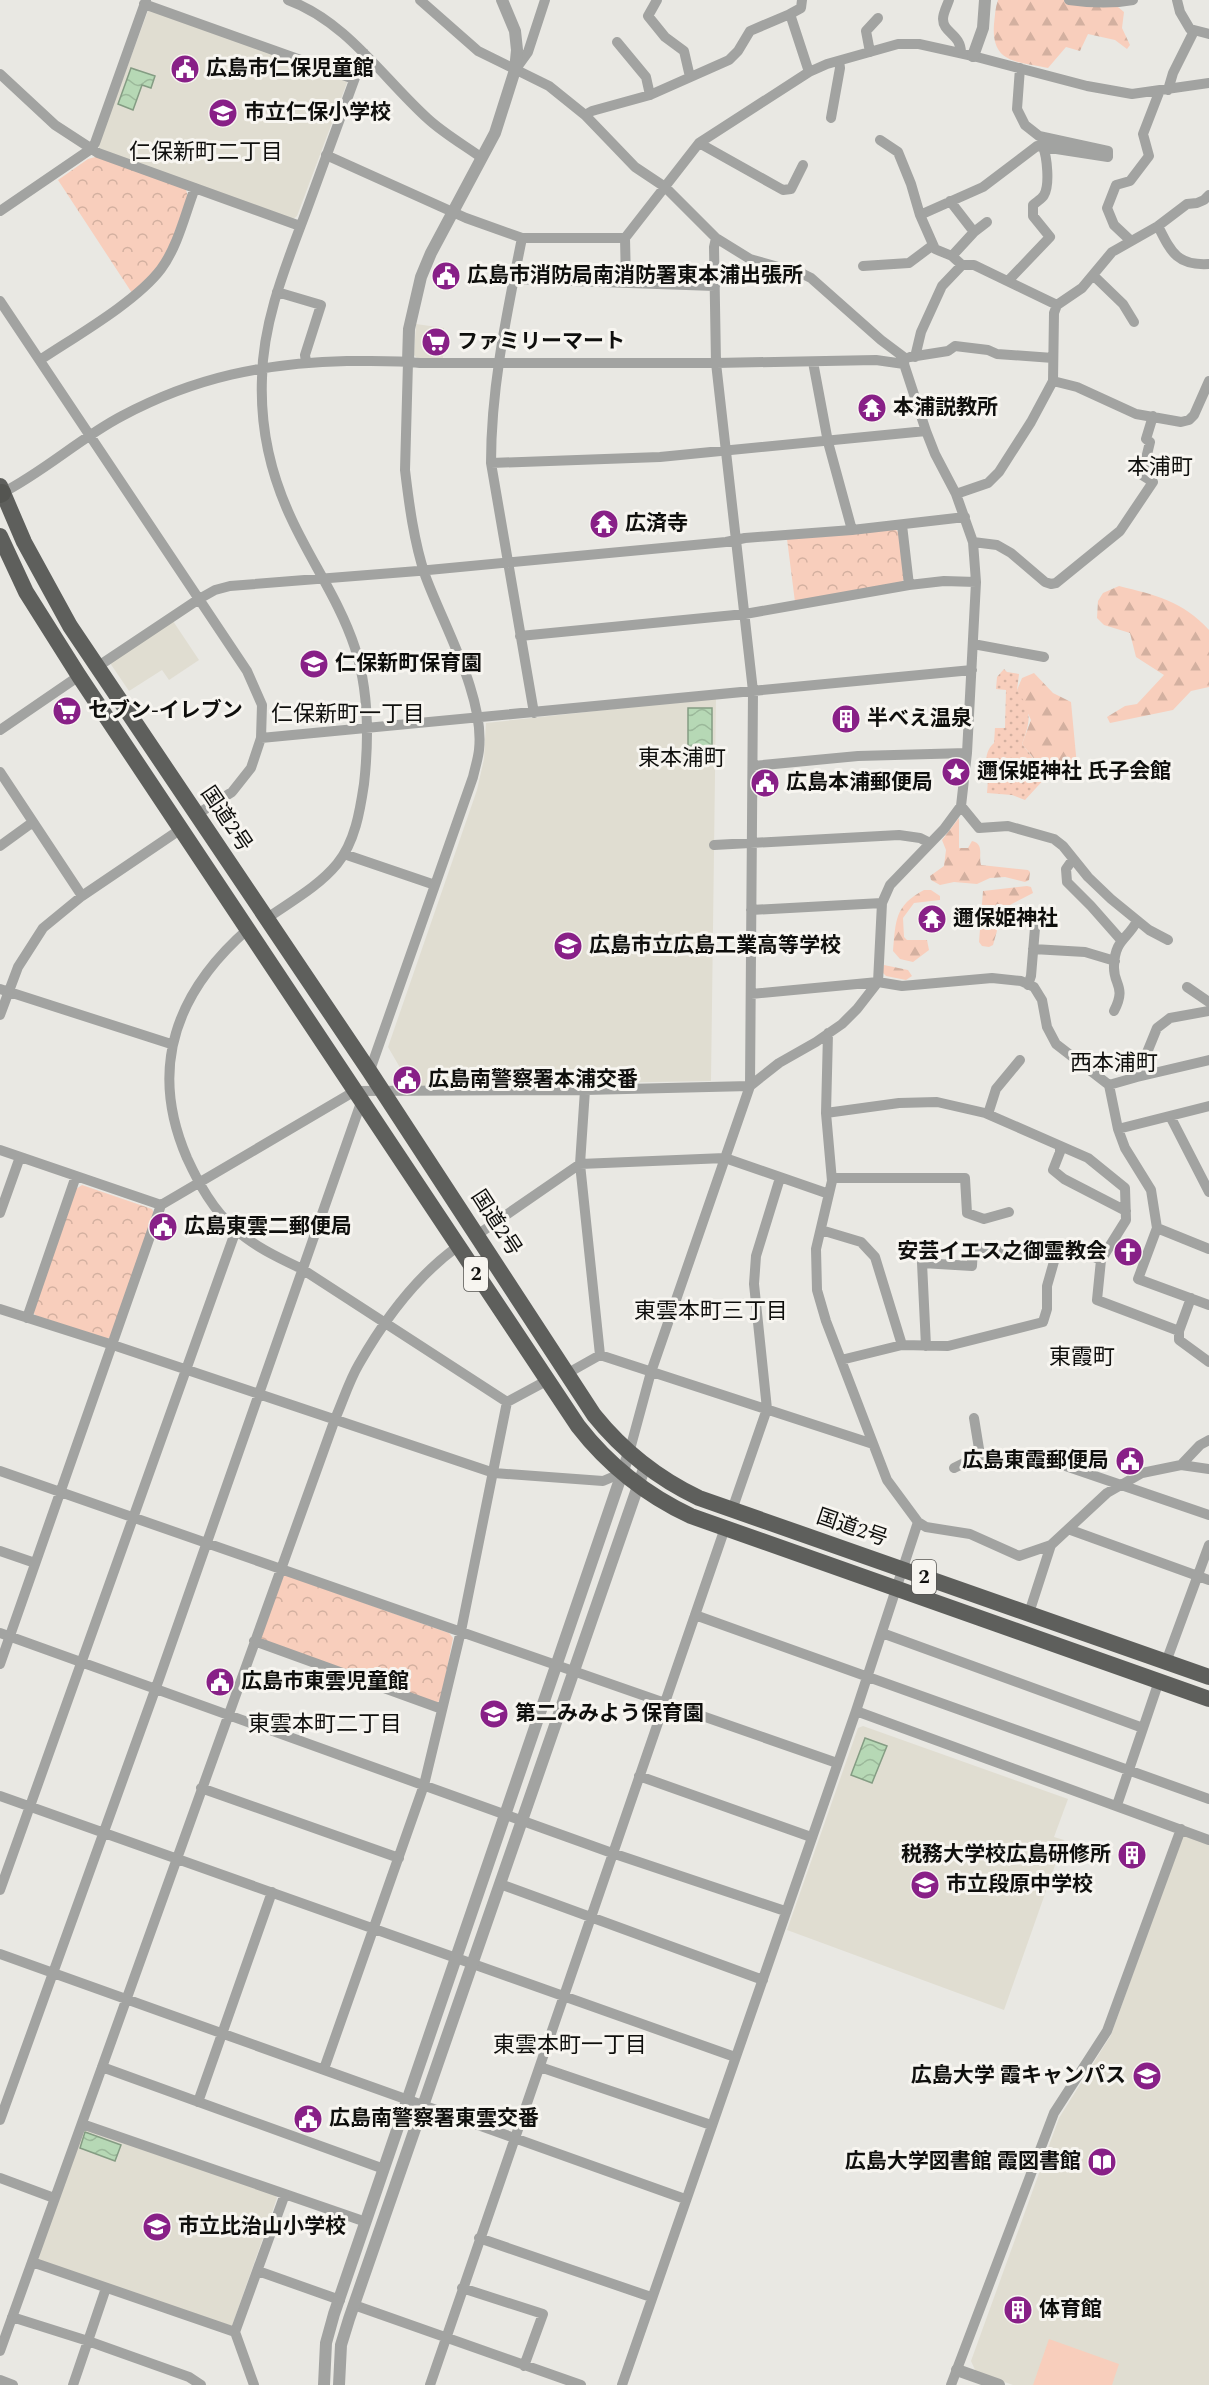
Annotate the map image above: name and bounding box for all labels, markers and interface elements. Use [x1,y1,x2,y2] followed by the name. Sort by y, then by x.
[169,53,201,85] public building icon: 広島市仁保児童館
[206,53,374,85] place label: 広島市仁保児童館
[207,97,239,129] school or university icon: 市立仁保小学校
[244,97,391,129] place label: 市立仁保小学校
[129,136,283,169] district label: 仁保新町二丁目
[430,260,462,292] public building icon: 広島市消防局南消防署東本浦出張所
[467,260,803,292] place label: 広島市消防局南消防署東本浦出張所
[420,326,452,358] supermarket icon: ファミリーマート
[457,326,625,358] place label: ファミリーマート
[856,392,888,424] temple icon: 本浦説教所
[893,392,998,424] place label: 本浦説教所
[1127,451,1193,484] district label: 本浦町
[588,508,620,540] temple icon: 広済寺
[625,508,688,540] place label: 広済寺
[298,648,330,680] school or university icon: 仁保新町保育園
[335,648,482,680] place label: 仁保新町保育園
[51,695,83,727] supermarket icon: セブン-イレブン
[88,695,243,727] place label: セブン-イレブン
[271,698,425,731] district label: 仁保新町一丁目
[830,703,862,735] building icon: 半べえ温泉
[867,703,972,735] place label: 半べえ温泉
[638,742,726,775] district label: 東本浦町
[940,756,972,788] place icon: 邇保姫神社 氏子会館
[977,756,1171,788] place label: 邇保姫神社 氏子会館
[749,767,781,799] public building icon: 広島本浦郵便局
[786,767,933,799] place label: 広島本浦郵便局
[192,780,260,858] street label: 国道2号
[916,903,948,935] temple icon: 邇保姫神社
[953,903,1058,935] place label: 邇保姫神社
[552,930,584,962] school or university icon: 広島市立広島工業高等学校
[589,930,841,962] place label: 広島市立広島工業高等学校
[1070,1047,1158,1080] district label: 西本浦町
[391,1064,423,1096] public building icon: 広島南警察署本浦交番
[428,1064,638,1096] place label: 広島南警察署本浦交番
[463,1183,529,1263] street label: 国道2号
[147,1211,179,1243] public building icon: 広島東雲二郵便局
[184,1211,352,1243] place label: 広島東雲二郵便局
[897,1236,1107,1268] place label: 安芸イエス之御霊教会
[1112,1236,1144,1268] church icon: 安芸イエス之御霊教会
[464,1257,488,1291] road number: 2
[634,1295,788,1328] district label: 東雲本町三丁目
[1049,1341,1115,1374] district label: 東霞町
[962,1445,1109,1477] place label: 広島東霞郵便局
[1114,1445,1146,1477] public building icon: 広島東霞郵便局
[812,1501,892,1555] street label: 国道2号
[912,1560,936,1594] road number: 2
[204,1666,236,1698] public building icon: 広島市東雲児童館
[241,1666,409,1698] place label: 広島市東雲児童館
[478,1698,510,1730] school or university icon: 第二みみよう保育園
[515,1698,704,1730] place label: 第二みみよう保育園
[248,1708,402,1741] district label: 東雲本町二丁目
[901,1839,1111,1871] place label: 税務大学校広島研修所
[1116,1839,1148,1871] building icon: 税務大学校広島研修所
[909,1869,941,1901] school or university icon: 市立段原中学校
[946,1869,1093,1901] place label: 市立段原中学校
[493,2029,647,2062] district label: 東雲本町一丁目
[911,2060,1126,2092] place label: 広島大学 霞キャンパス
[1131,2060,1163,2092] school or university icon: 広島大学 霞キャンパス
[292,2103,324,2135] public building icon: 広島南警察署東雲交番
[329,2103,539,2135] place label: 広島南警察署東雲交番
[845,2146,1081,2178] place label: 広島大学図書館 霞図書館
[1086,2146,1118,2178] library icon: 広島大学図書館 霞図書館
[141,2211,173,2243] school or university icon: 市立比治山小学校
[178,2211,346,2243] place label: 市立比治山小学校
[1002,2294,1034,2326] building icon: 体育館
[1039,2294,1102,2326] place label: 体育館

